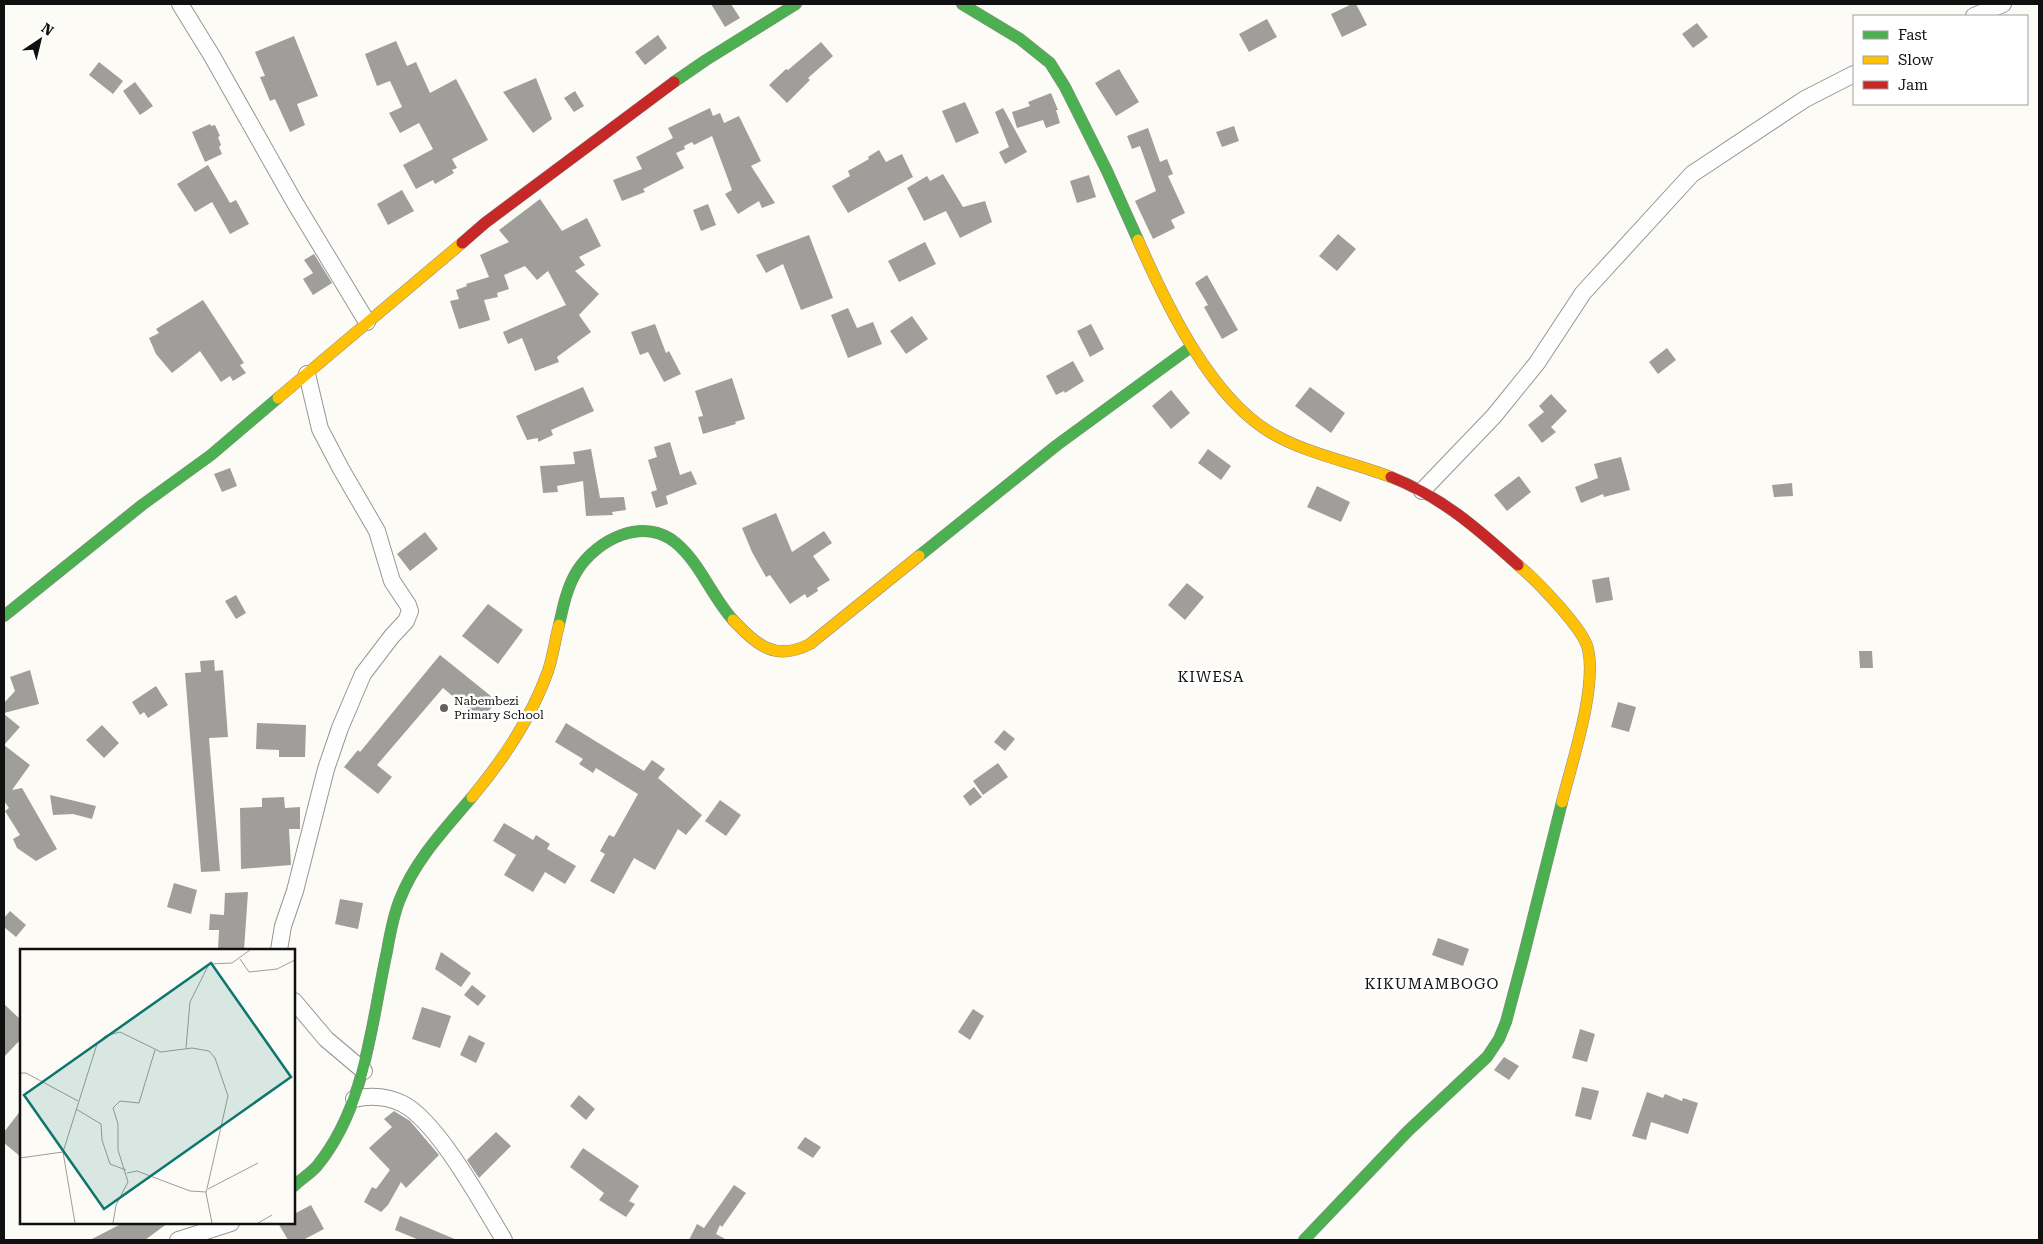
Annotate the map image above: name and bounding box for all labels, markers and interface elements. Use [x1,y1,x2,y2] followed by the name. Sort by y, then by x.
[15,15,65,65] north arrow
[1853,15,2028,105] legend
[38,20,57,39] text: N
[1898,26,1928,44] text: Fast
[1898,51,1934,69] text: Slow
[1898,76,1928,94] text: Jam
[1177,668,1245,686] district label: KIWESA
[454,694,544,722] place label: Nabembezi Primary School
[438,702,450,714] marker: Nabembezi Primary School
[20,949,295,1224] inset map
[1365,975,1499,993] district label: KIKUMAMBOGO

